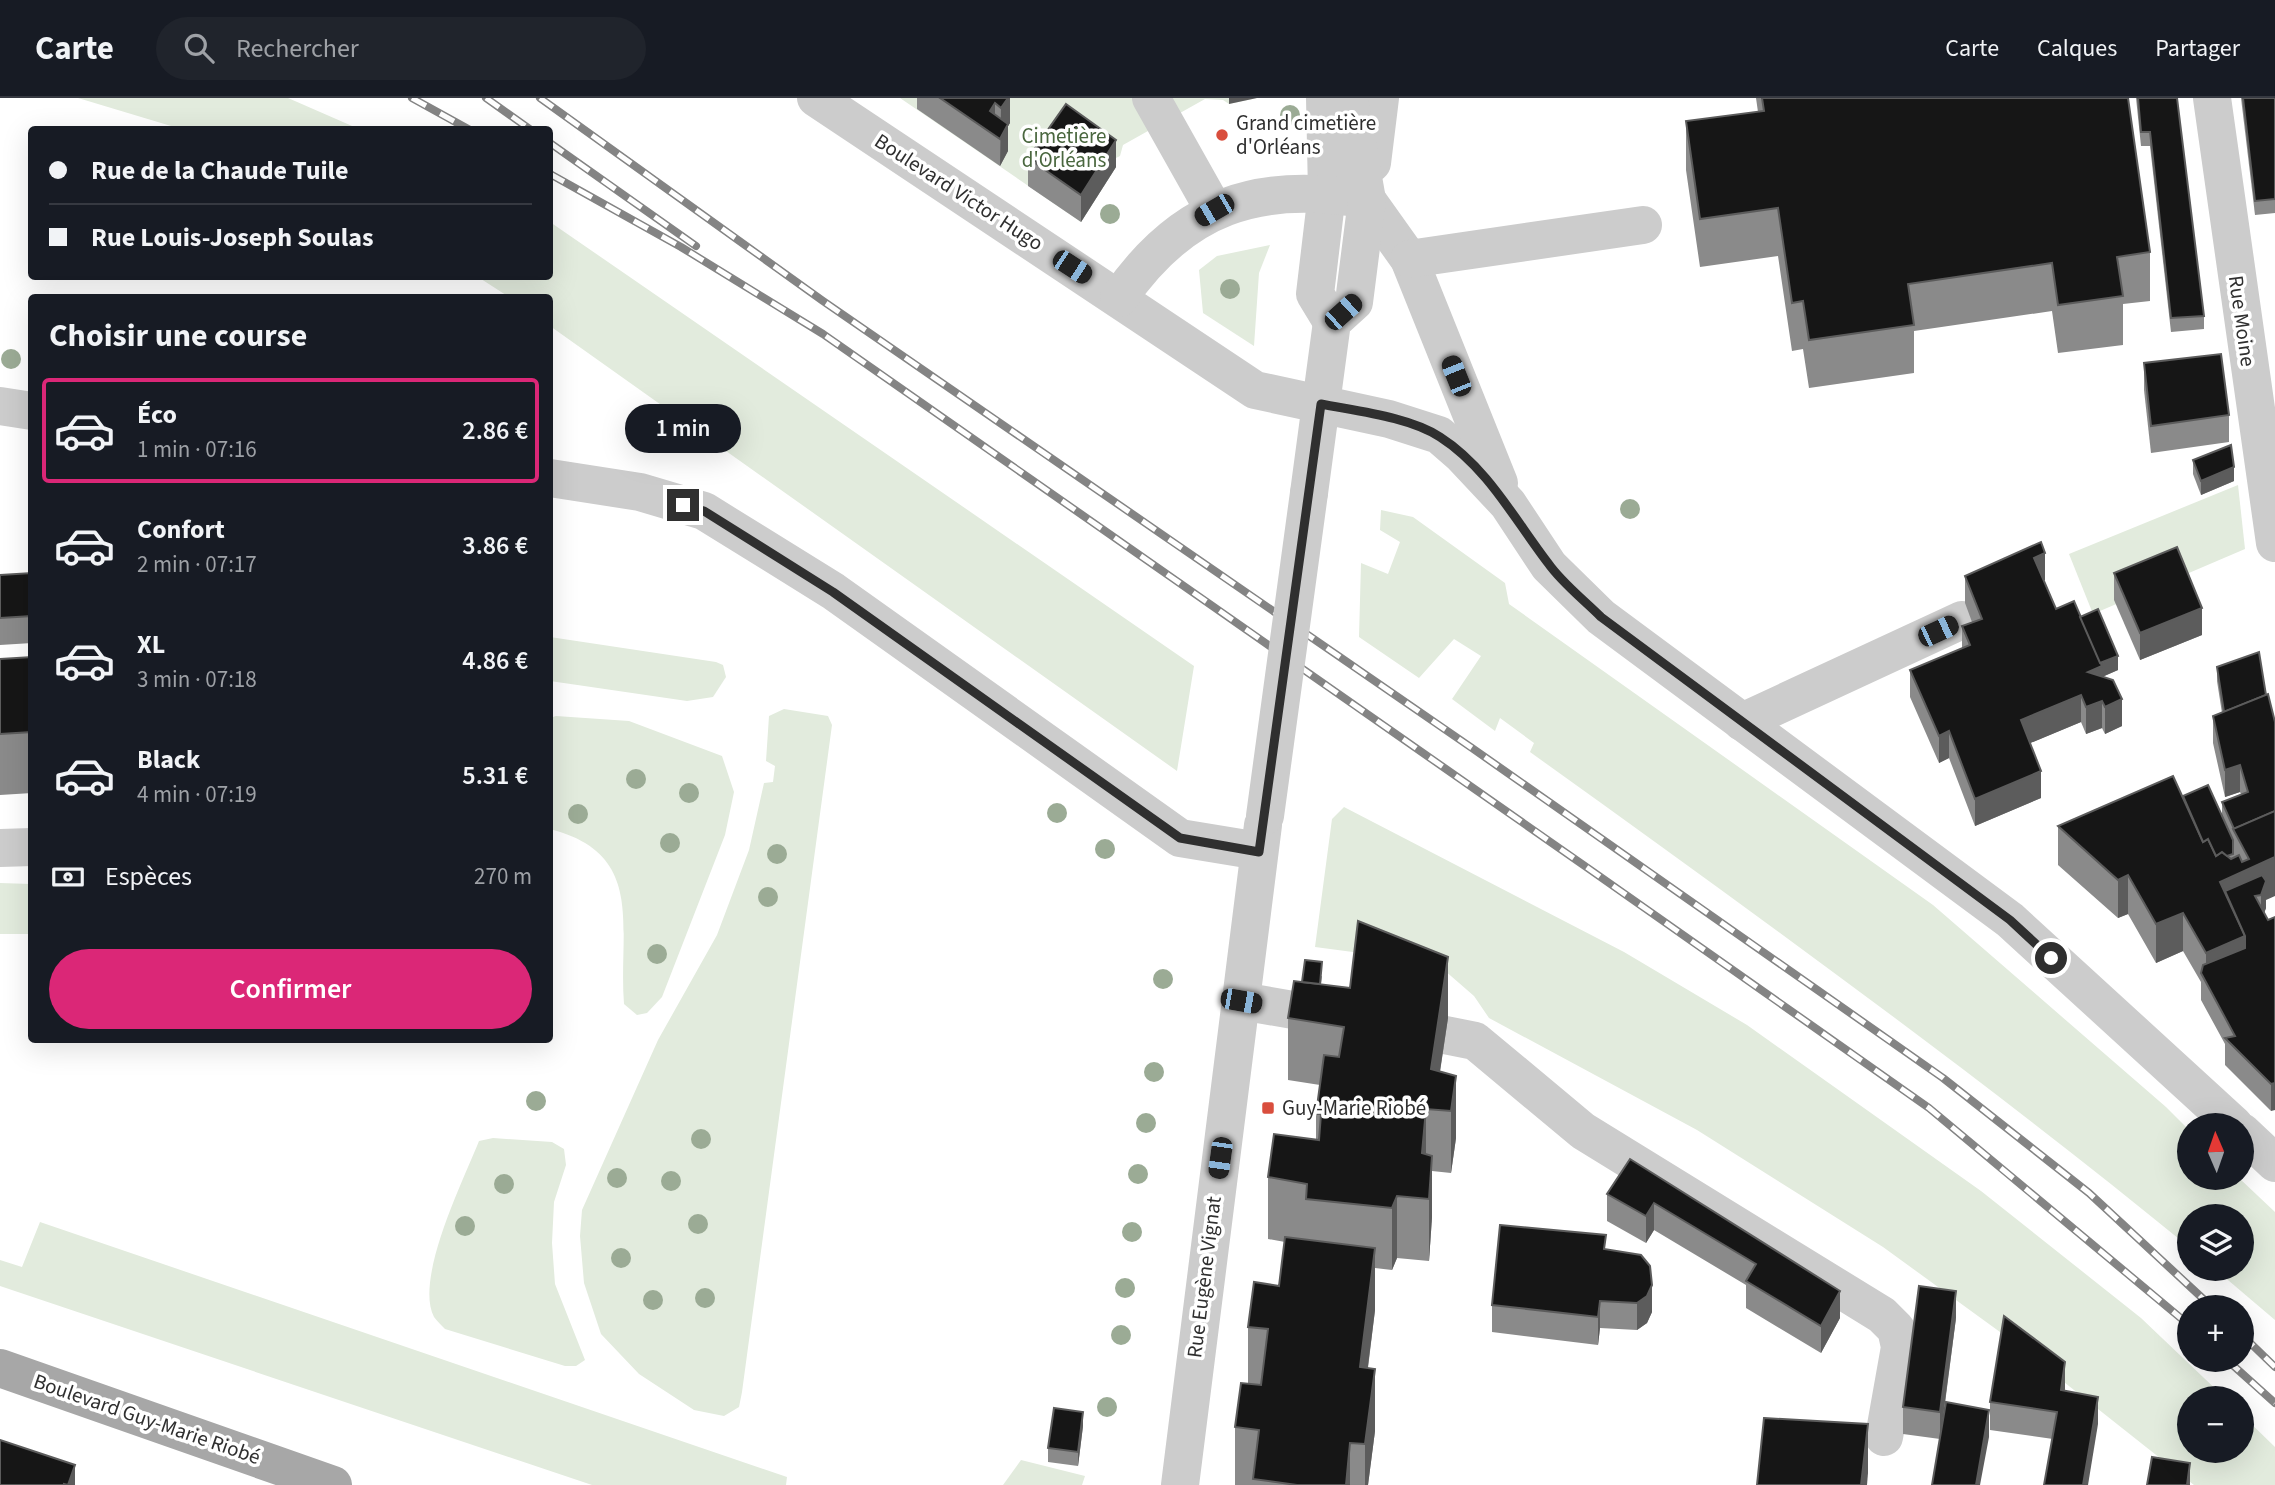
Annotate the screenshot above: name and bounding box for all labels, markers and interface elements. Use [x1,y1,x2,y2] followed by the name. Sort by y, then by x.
[156,17,646,80] search box
[35,25,114,72] text: Carte
[180,29,218,67] icon: search
[236,30,359,67] text: Rechercher
[1945,31,1999,66] text: Carte
[2037,31,2117,66] text: Calques
[2155,31,2240,66] text: Partager
[1236,108,1376,162] place label: Grand cimetière d'Orléans
[1022,121,1106,175] park label: Cimetière d'Orléans
[869,126,1049,258] street label: Boulevard Victor Hugo
[1214,127,1230,143] marker: Grand cimetière d'Orléans
[91,152,349,189] text: Rue de la Chaude Tuile
[1191,190,1238,230] car
[91,219,374,256] text: Rue Louis-Joseph Soulas
[1049,247,1096,287] car
[2221,273,2263,369] street label: Rue Moine
[1321,290,1366,334] car
[49,313,307,359] text: Choisir une course
[1439,353,1474,399] car
[137,396,177,433] text: Éco
[53,399,116,462] icon: car
[625,404,741,452] callout: 1 min
[462,412,528,449] text: 2.86 €
[656,412,710,445] text: 1 min
[137,433,257,466] text: 1 min · 07:16
[667,489,699,521] route end
[137,511,225,548] text: Confort
[53,514,116,577] icon: car
[462,527,528,564] text: 3.86 €
[137,548,257,581] text: 2 min · 07:17
[1915,613,1962,649] car
[137,626,165,663] text: XL
[53,629,116,692] icon: car
[462,642,528,679] text: 4.86 €
[137,663,257,696] text: 3 min · 07:18
[137,741,200,778] text: Black
[53,744,116,807] icon: car
[462,757,528,794] text: 5.31 €
[137,778,257,811] text: 4 min · 07:19
[49,858,87,896] icon: cash
[105,858,192,895] text: Espèces
[474,860,532,893] text: 270 m
[2035,942,2067,974] route start
[49,949,532,1029] button: Confirmer
[1219,987,1264,1015] car
[1282,1093,1426,1123] place label: Guy-Marie Riobé
[1260,1100,1276,1116] marker: Guy-Marie Riobé
[2177,1113,2254,1190] north arrow
[2177,1113,2254,1463] map controls
[1207,1136,1234,1180] car
[1179,1194,1229,1360] street label: Rue Eugène Vignat
[2177,1204,2254,1281] button: layers
[2177,1295,2254,1372] button: +
[30,1366,264,1472] street label: Boulevard Guy-Marie Riobé
[2177,1386,2254,1463] button: −

